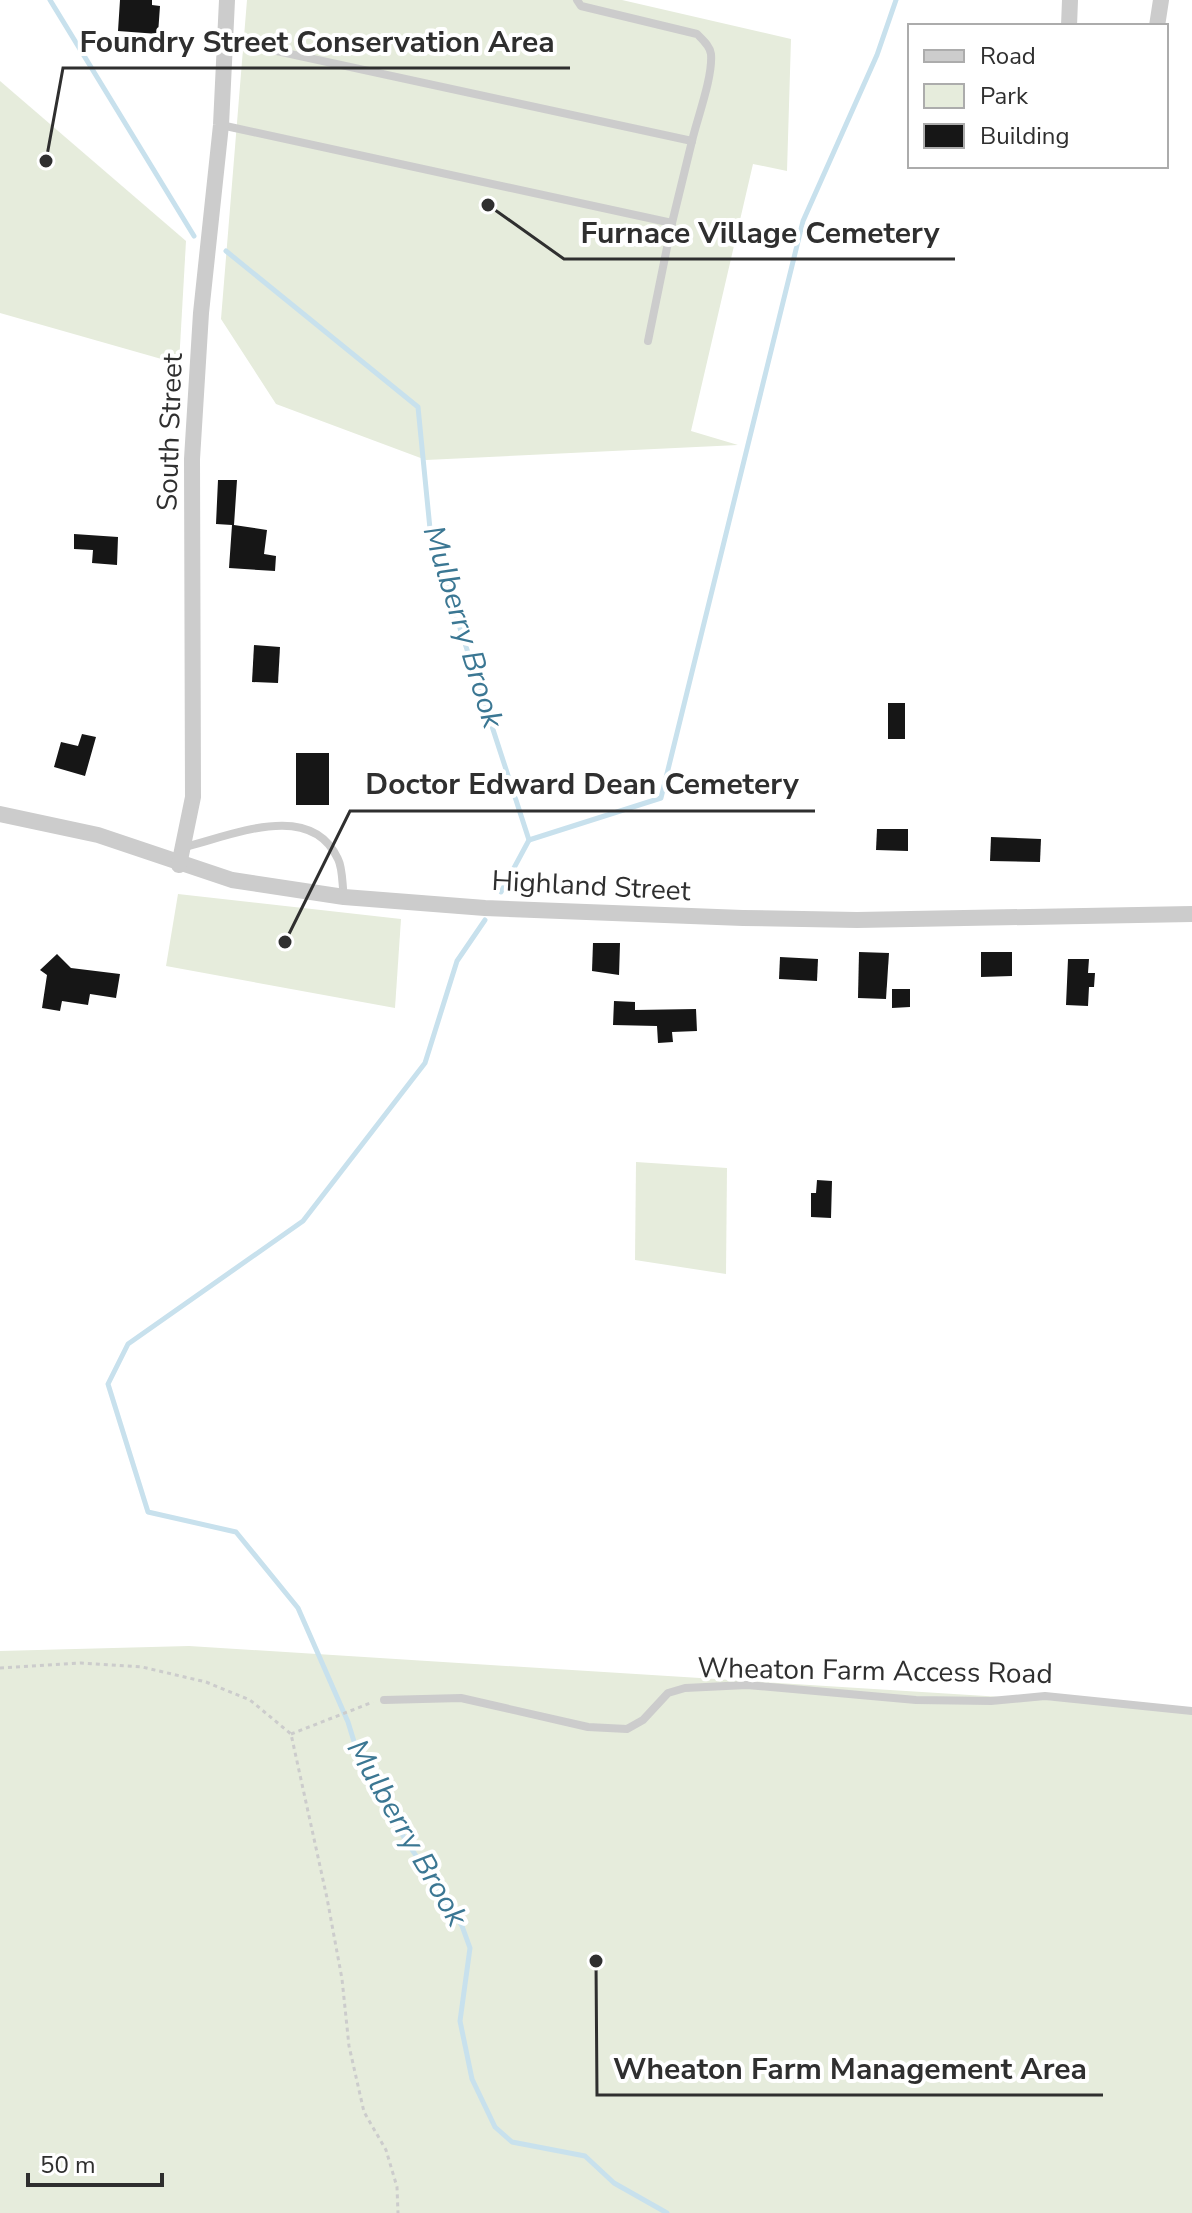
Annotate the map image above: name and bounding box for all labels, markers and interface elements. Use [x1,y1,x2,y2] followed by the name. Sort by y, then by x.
[63,14,570,68] callout: Foundry Street Conservation Area
[79,22,555,63] text: Foundry Street Conservation Area
[908,24,1168,168] legend
[980,40,1036,72] text: Road
[980,80,1029,112] text: Park
[980,120,1070,152] text: Building
[564,205,955,259] callout: Furnace Village Cemetery
[580,213,940,254] text: Furnace Village Cemetery
[148,352,192,512] street label: South Street
[413,521,514,734] water label: Mulberry Brook
[350,757,815,811] callout: Doctor Edward Dean Cemetery
[365,764,799,805] text: Doctor Edward Dean Cemetery
[491,862,692,910] street label: Highland Street
[697,1649,1053,1693] street label: Wheaton Farm Access Road
[337,1732,478,1935] water label: Mulberry Brook
[597,2041,1103,2095] callout: Wheaton Farm Management Area
[613,2049,1087,2090] text: Wheaton Farm Management Area
[28,2137,162,2187] scale bar
[40,2149,96,2181] text: 50 m

